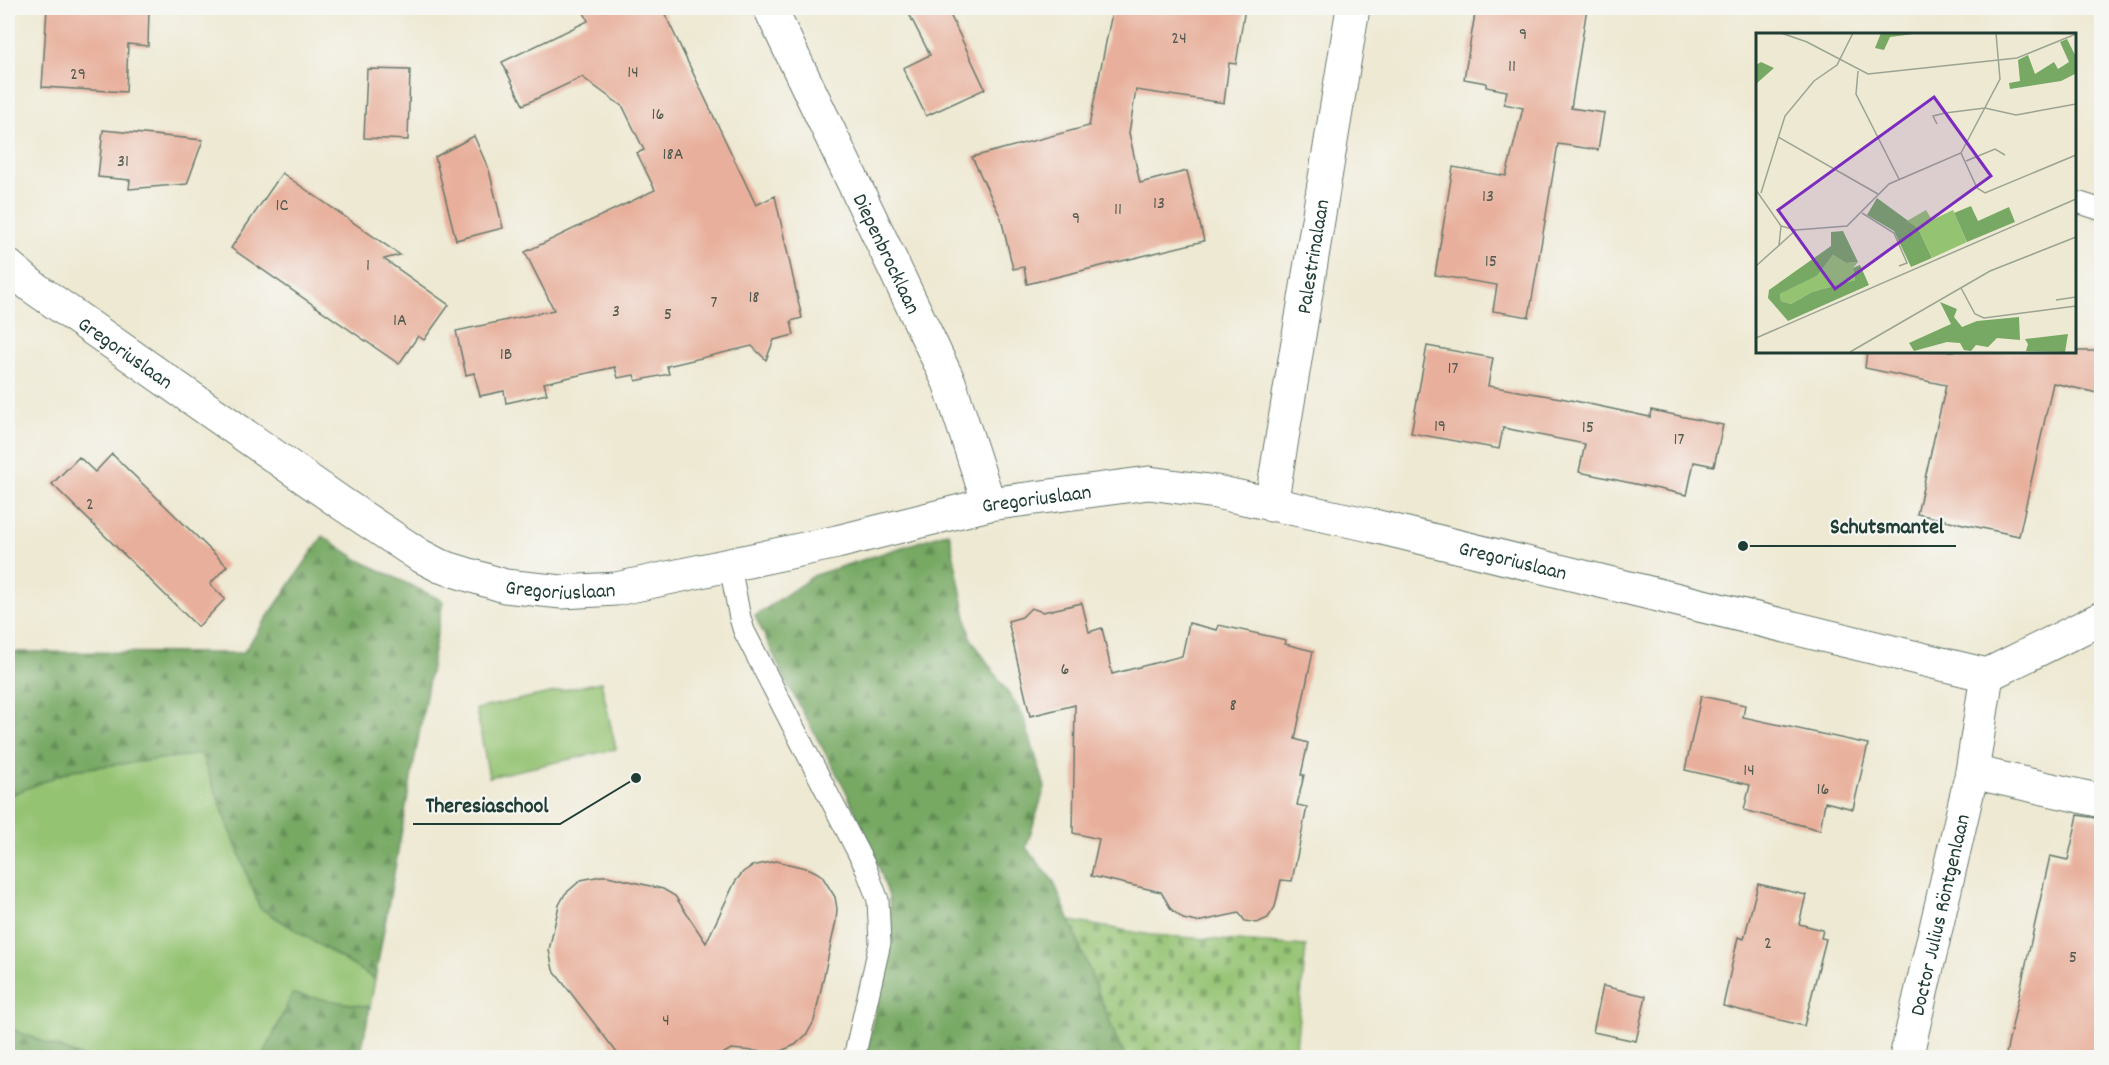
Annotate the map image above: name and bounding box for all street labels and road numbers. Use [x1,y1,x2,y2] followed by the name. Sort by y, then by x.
[843,189,926,320] street label: Diepenbrocklaan
[1291,197,1339,316] street label: Palestrinalaan
[70,311,178,398] street label: Gregoriuslaan
[979,479,1093,523] street label: Gregoriuslaan
[1455,535,1569,590] street label: Gregoriuslaan
[504,574,616,610] street label: Gregoriuslaan
[1904,812,1980,1019] street label: Doctor Julius Röntgenlaan

